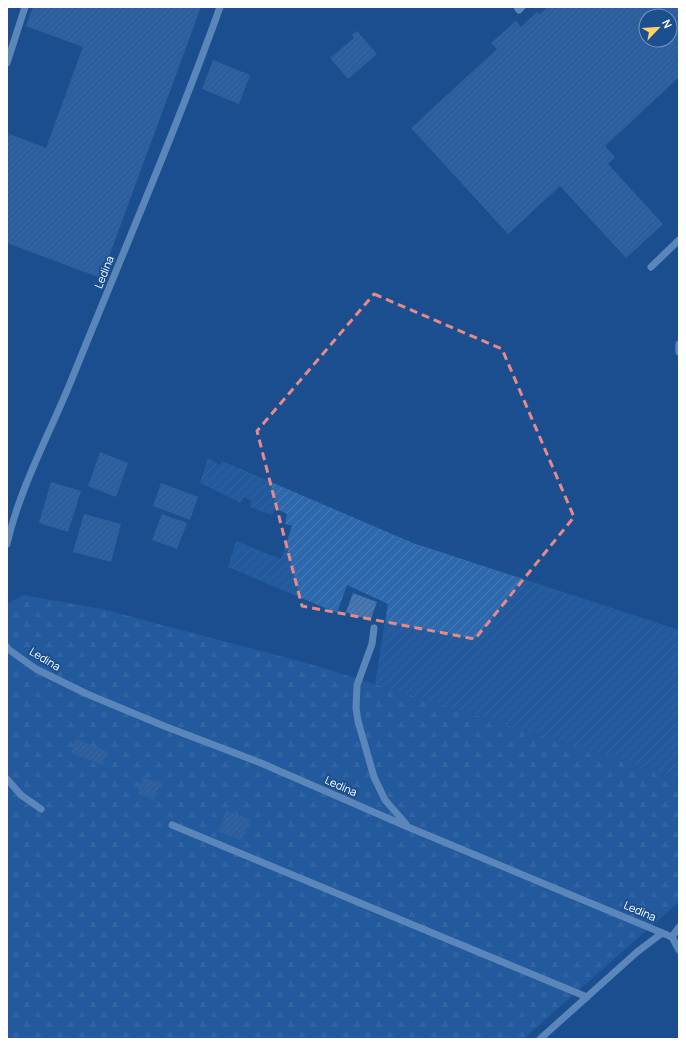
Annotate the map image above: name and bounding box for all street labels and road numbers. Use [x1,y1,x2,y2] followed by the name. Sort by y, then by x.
[90,253,117,290] street label: Ledina
[27,643,64,674] street label: Ledina
[323,772,360,799] street label: Ledina
[622,897,659,924] street label: Ledina

